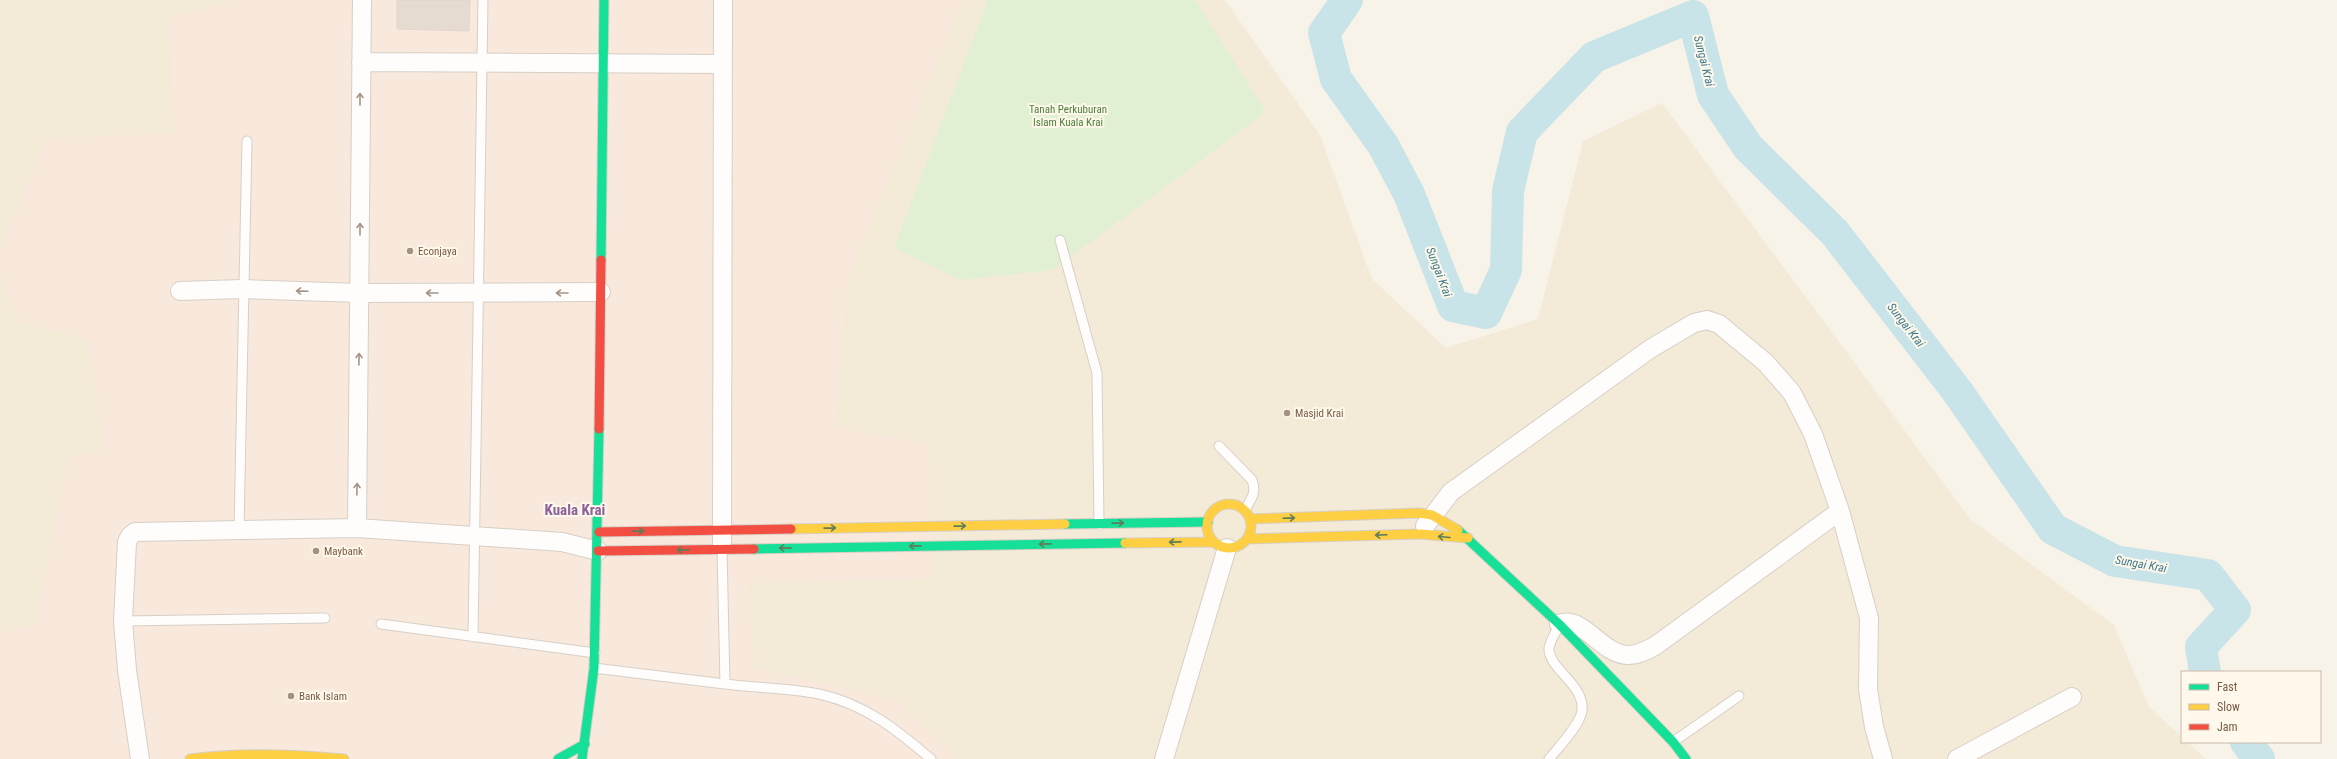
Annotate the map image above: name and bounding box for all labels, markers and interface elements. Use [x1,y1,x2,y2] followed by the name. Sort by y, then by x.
[1691,34,1717,88] water label: Sungai Krai
[356,93,364,106] one-way arrow
[1029,103,1107,129] park label: Tanah Perkuburan Islam Kuala Krai
[356,223,364,236] one-way arrow
[418,245,457,258] place label: Econjaya
[1423,245,1455,299] water label: Sungai Krai
[405,246,415,256] marker: Econjaya
[296,287,309,295] one-way arrow
[426,289,439,297] one-way arrow
[556,289,569,297] one-way arrow
[1884,300,1928,350] water label: Sungai Krai
[355,353,363,366] one-way arrow
[1295,407,1344,420] place label: Masjid Krai
[1282,408,1292,418] marker: Masjid Krai
[353,483,361,496] one-way arrow
[545,501,605,519] district label: Kuala Krai
[1282,514,1295,522] one-way arrow
[1111,519,1124,527] one-way arrow
[953,522,966,530] one-way arrow
[823,524,836,532] one-way arrow
[631,527,644,535] one-way arrow
[1375,531,1388,539] one-way arrow
[1438,533,1451,540] one-way arrow
[1169,538,1182,546] one-way arrow
[1039,540,1052,548] one-way arrow
[909,542,922,550] one-way arrow
[779,544,792,552] one-way arrow
[324,545,363,558] place label: Maybank
[311,546,321,556] marker: Maybank
[677,546,690,554] one-way arrow
[2114,553,2168,575] water label: Sungai Krai
[2181,671,2321,743] legend
[2217,680,2238,694] text: Fast
[299,690,347,703] place label: Bank Islam
[286,691,296,701] marker: Bank Islam
[2217,700,2240,714] text: Slow
[2217,720,2238,734] text: Jam

